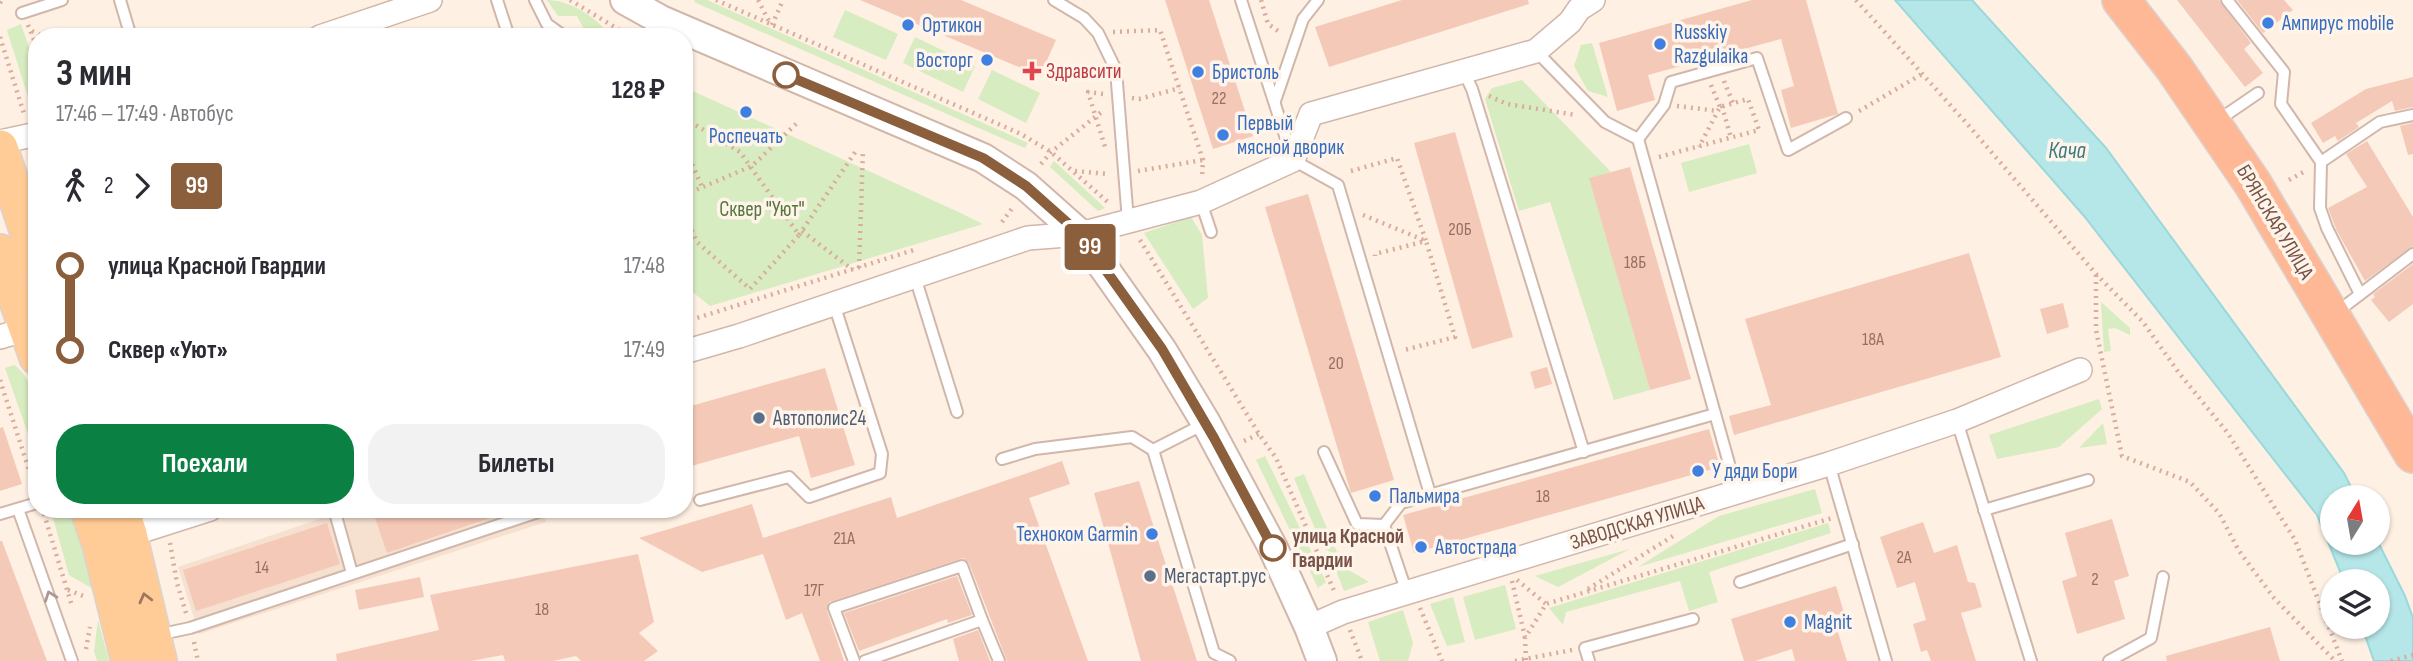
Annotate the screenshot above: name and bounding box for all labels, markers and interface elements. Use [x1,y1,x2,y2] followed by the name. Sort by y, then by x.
[2281,11,2394,36] place label: Ампирус mobile
[922,13,982,38] place label: Ортикон
[2260,15,2276,31] marker: Ампирус mobile
[900,17,916,33] marker: Ортикон
[1674,20,1748,69] place label: Russkiy Razgulaika
[1652,36,1668,52] marker: Russkiy Razgulaika
[916,48,973,73] place label: Восторг
[56,51,132,96] text: 3 мин
[979,52,995,68] marker: Восторг
[1046,59,1122,84] place label: Здравсити
[1212,60,1279,85] place label: Бристоль
[773,62,799,88] unlabelled marker
[1024,63,1040,79] marker: Здравсити
[1190,64,1206,80] marker: Бристоль
[612,75,665,106] text: 128 ₽
[1212,88,1226,109] house number: 22
[56,100,234,128] text: 17:46 – 17:49 · Автобус
[738,104,754,120] marker: Роспечать
[1237,111,1344,160] place label: Первый мясной дворик
[709,124,783,149] place label: Роспечать
[1215,127,1231,143] marker: Первый мясной дворик
[2048,137,2087,165] water label: Кача
[2231,160,2319,285] street label: БРЯНСКАЯ УЛИЦА
[56,167,94,205] icon: walk
[123,167,161,205] icon: forward
[185,171,208,200] text: 99
[104,172,113,200] text: 2
[719,197,805,222] park label: Сквер "Уют"
[1448,219,1472,240] house number: 20Б
[1058,224,1122,270] line badge: 99
[1079,232,1101,261] text: 99
[108,251,326,282] text: улица Красной Гвардии
[624,252,665,280] text: 17:48
[1624,252,1646,273] house number: 18Б
[1862,329,1884,350] house number: 18А
[108,335,228,366] text: Сквер «Уют»
[624,336,665,364] text: 17:49
[1328,353,1344,374] house number: 20
[772,406,867,431] place label: Автополис24
[751,410,767,426] marker: Автополис24
[56,424,354,504] button: Поехали
[368,424,665,504] button: Билеты
[1712,459,1797,484] place label: У дяди Бори
[1690,463,1706,479] marker: У дяди Бори
[1389,484,1460,509] place label: Пальмира
[2320,485,2390,555] north arrow
[2320,485,2390,639] map controls
[1536,486,1550,507] house number: 18
[1367,488,1383,504] marker: Пальмира
[1567,490,1708,555] street label: ЗАВОДСКАЯ УЛИЦА
[1016,522,1138,547] place label: Техноком Garmin
[1292,524,1404,573] place label: улица Красной Гвардии
[1144,526,1160,542] marker: Техноком Garmin
[833,528,855,549] house number: 21А
[1260,535,1286,561] marker: улица Красной Гвардии
[1434,535,1517,560] place label: Автострада
[1413,539,1429,555] marker: Автострада
[1896,547,1912,568] house number: 2А
[255,557,269,578] house number: 14
[1164,564,1266,589] place label: Мегастарт.рус
[1142,568,1158,584] marker: Мегастарт.рус
[2091,569,2099,590] house number: 2
[2320,569,2390,639] button: layers
[804,580,825,601] house number: 17Г
[44,591,58,603] one-way arrow
[139,592,153,604] one-way arrow
[535,599,549,620] house number: 18
[1804,610,1852,635] place label: Magnit
[1782,614,1798,630] marker: Magnit

